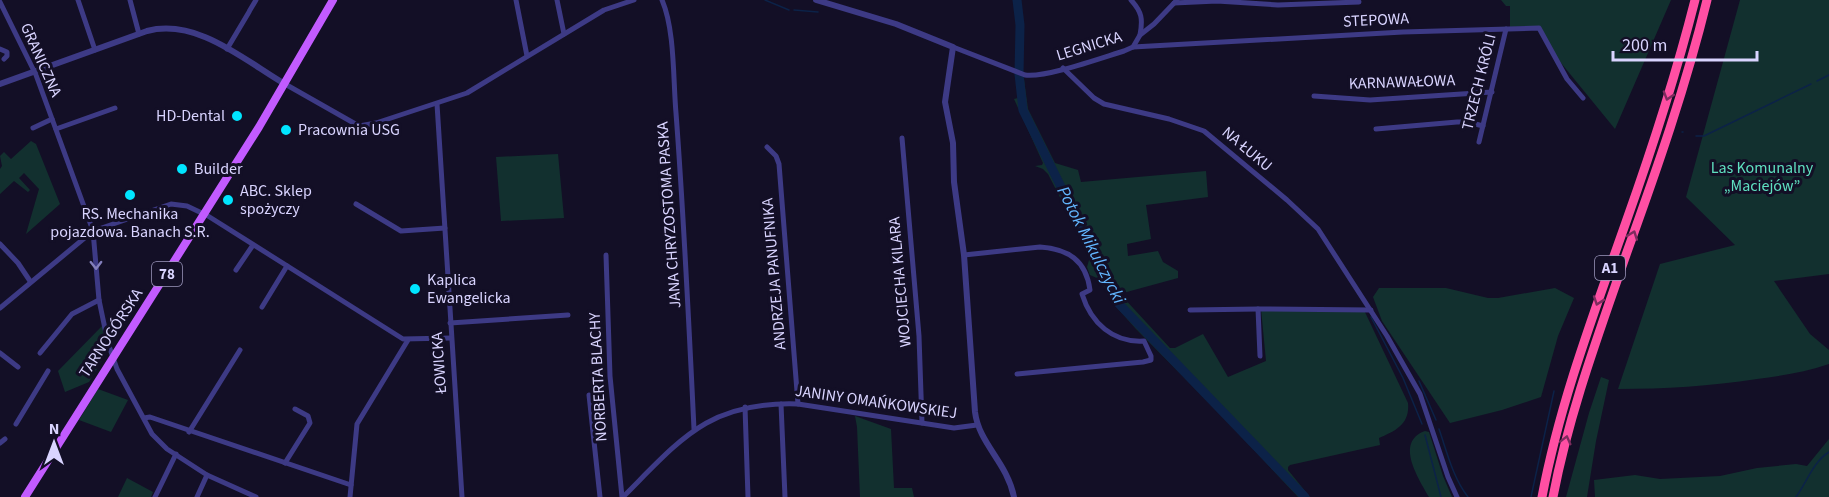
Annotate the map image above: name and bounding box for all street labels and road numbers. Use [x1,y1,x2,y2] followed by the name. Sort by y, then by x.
[1342,7,1410,33] street label: STEPOWA
[15,20,67,101] street label: GRANICZNA
[1053,26,1125,66] street label: LEGNICKA
[1456,32,1502,132] street label: TRZECH KRÓLI
[1348,69,1456,95] street label: KARNAWAŁOWA
[651,121,687,309] street label: JANA CHRYZOSTOMA PASKA
[1217,121,1277,177] street label: NA ŁUKU
[756,197,792,351] street label: ANDRZEJA PANUFNIKA
[883,215,917,348] street label: WOJCIECHA KILARA
[1595,256,1625,280] road number: A1
[152,262,182,286] road number: 78
[74,284,148,382] street label: TARNOGÓRSKA
[584,311,612,442] street label: NORBERTA BLACHY
[426,331,452,396] street label: ŁOWICKA
[794,380,958,424] street label: JANINY OMAŃKOWSKIEJ

